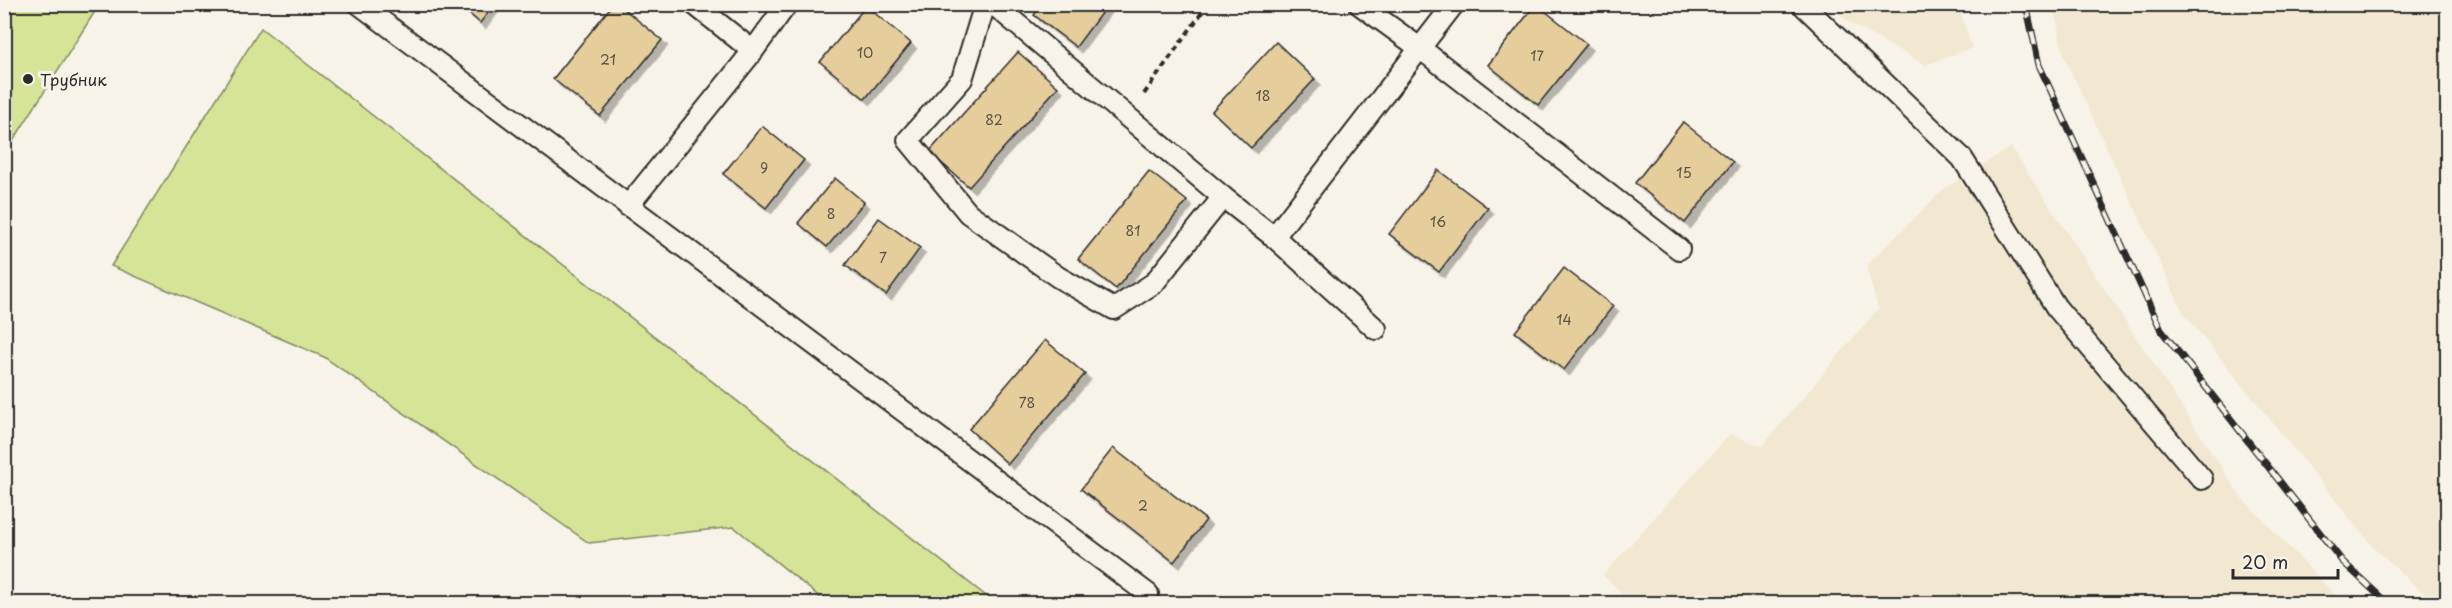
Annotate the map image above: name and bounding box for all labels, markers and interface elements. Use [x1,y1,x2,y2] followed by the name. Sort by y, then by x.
[857,42,873,63] house number: 10
[1530,45,1544,66] house number: 17
[600,49,616,70] house number: 21
[40,67,107,91] place label: Трубник
[21,72,35,86] marker: Трубник
[1255,85,1271,106] house number: 18
[985,109,1003,130] house number: 82
[760,157,768,178] house number: 9
[1676,162,1692,183] house number: 15
[827,203,835,224] house number: 8
[1430,211,1446,232] house number: 16
[1126,220,1140,241] house number: 81
[879,247,887,268] house number: 7
[1556,309,1572,330] house number: 14
[1019,392,1035,413] house number: 78
[1138,495,1148,516] house number: 2
[2233,542,2338,580] scale bar
[2242,548,2288,575] text: 20 m

